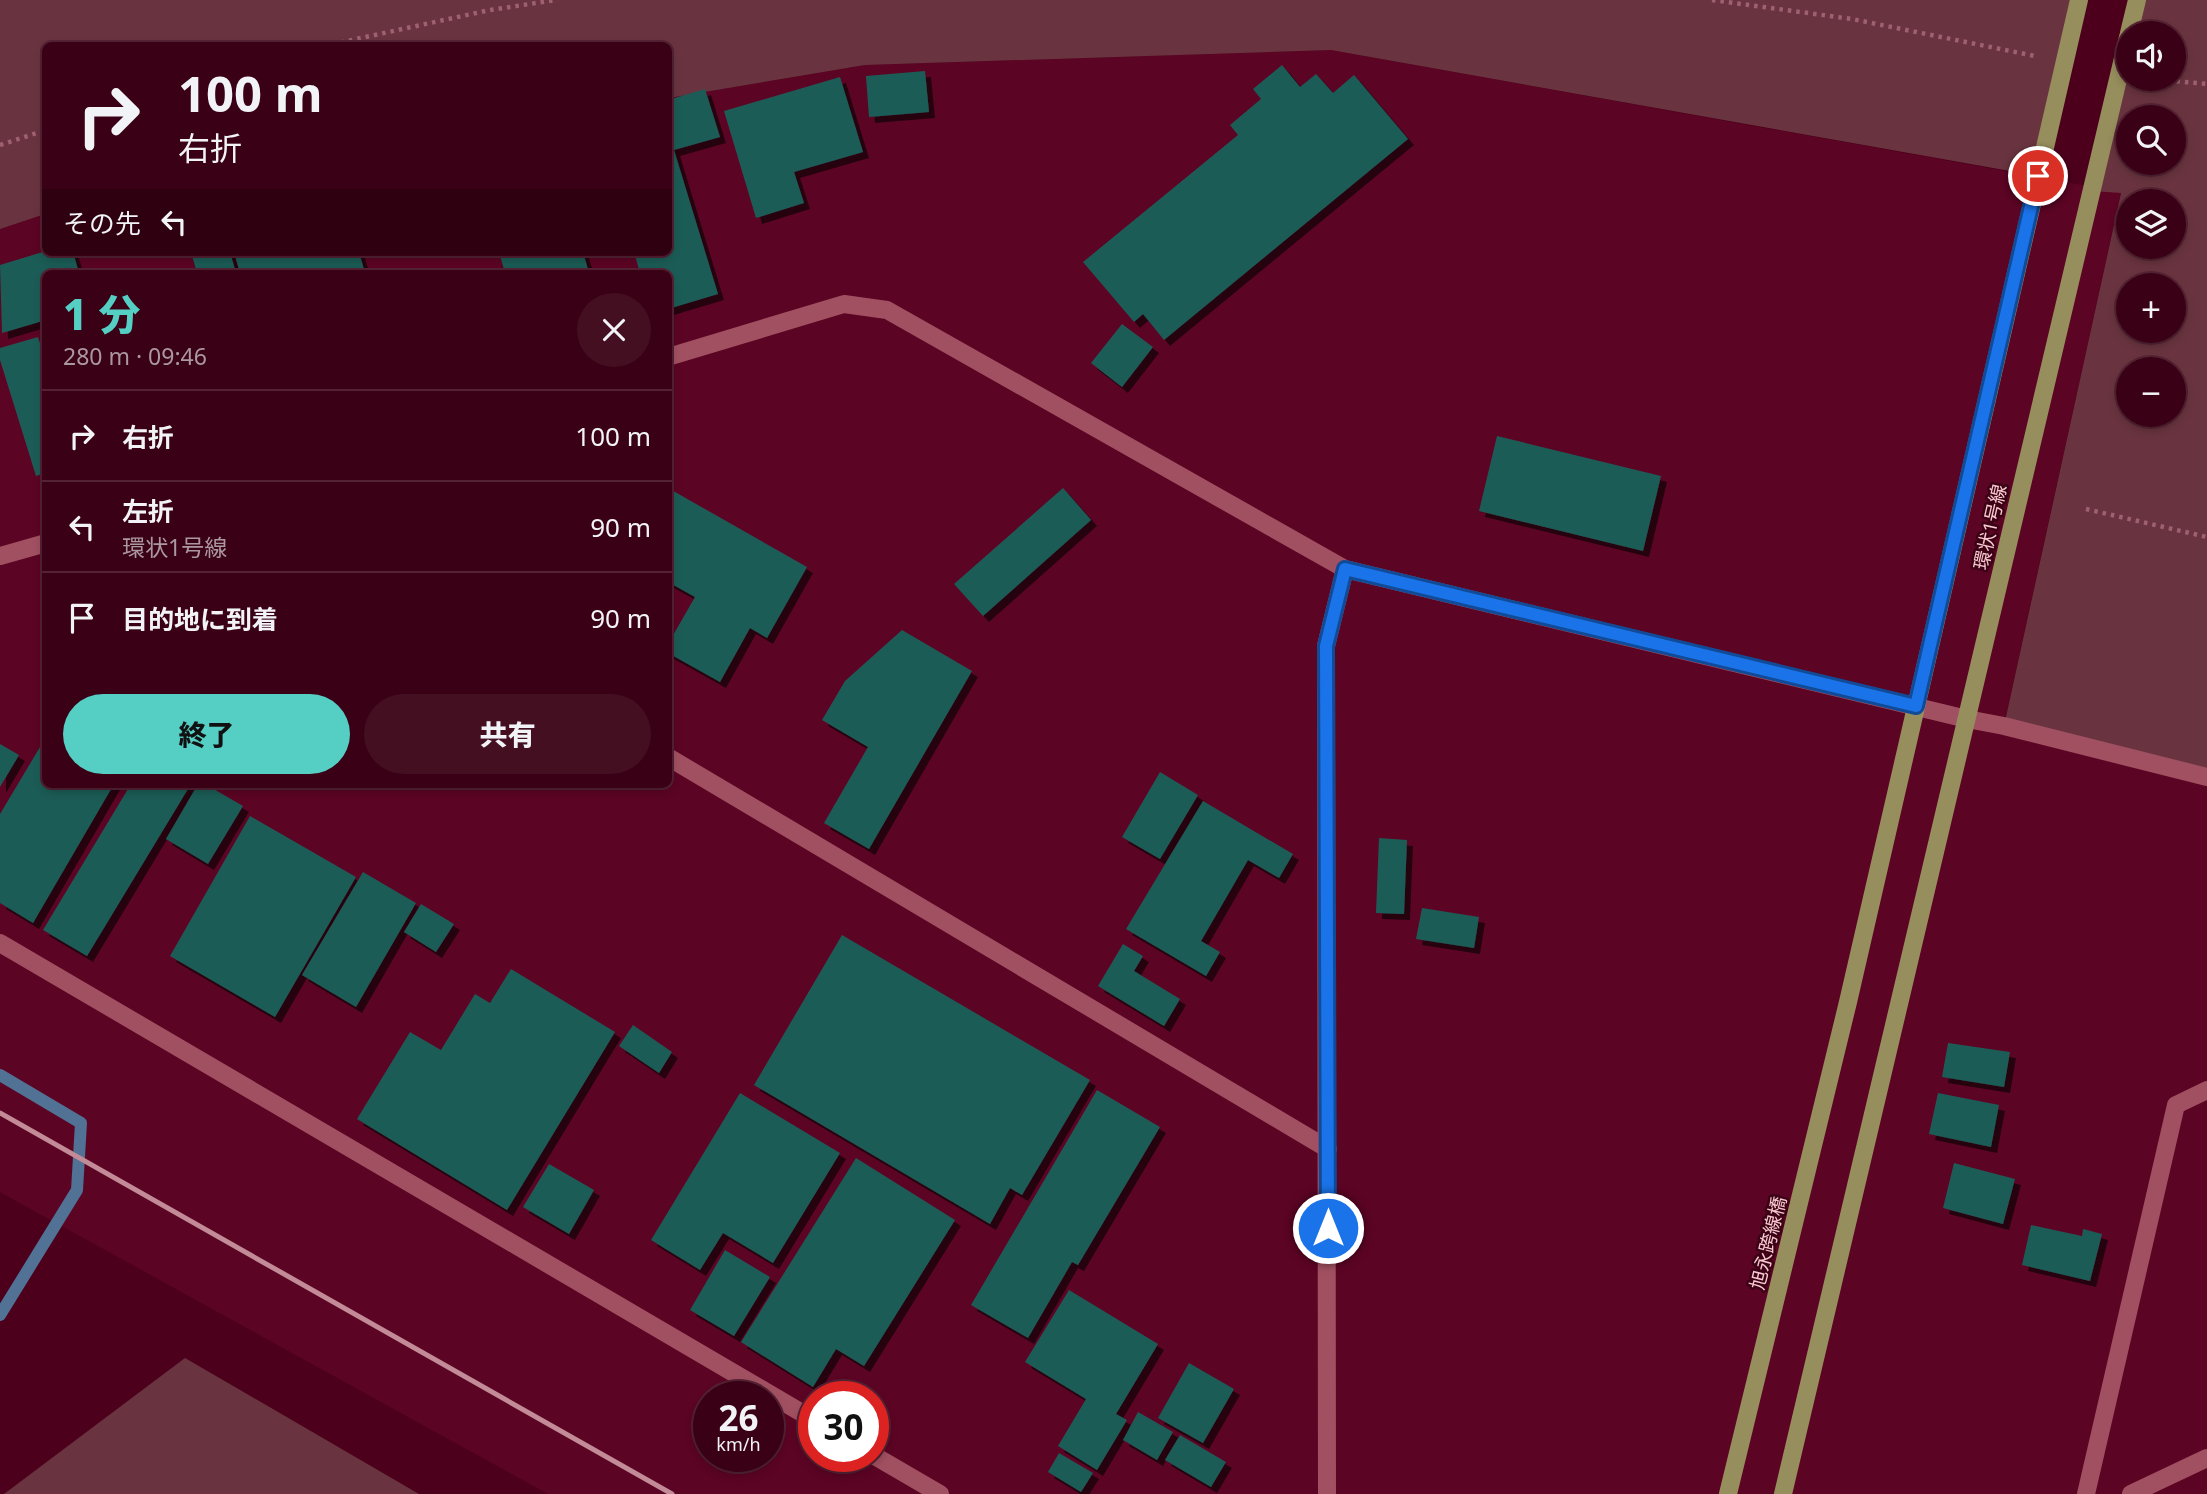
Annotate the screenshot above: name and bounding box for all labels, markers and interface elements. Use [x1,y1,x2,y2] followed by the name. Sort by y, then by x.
[2116,21,2186,427] map controls
[2116,21,2186,91] button: sound
[178,60,323,126] text: 100 m
[63,70,154,161] icon: right
[2116,105,2186,175] button: search
[178,126,242,169] text: 右折
[2008,146,2068,206] pin
[2019,157,2057,195] icon: arrive
[2116,189,2186,259] button: layers
[155,203,193,241] icon: left
[63,205,141,241] text: その先
[2116,273,2186,343] button: +
[63,285,140,342] text: 1 分
[577,293,651,367] button: close
[63,340,207,372] text: 280 m · 09:46
[2116,357,2186,427] button: −
[63,417,101,455] icon: right
[575,418,651,454] text: 100 m
[122,419,174,455] text: 右折
[1968,482,2012,572] street label: 環状1号線
[122,493,174,529] text: 左折
[63,508,101,546] icon: left
[590,509,651,545] text: 90 m
[122,531,227,563] text: 環状1号線
[63,599,101,637] icon: arrive
[590,600,651,636] text: 90 m
[122,601,278,637] text: 目的地に到着
[63,694,350,774] button: 終了
[364,694,651,774] button: 共有
[1291,1191,1365,1265] position arrow
[1744,1194,1792,1292] street label: 旭永跨線橋
[798,1381,889,1472] speed limit sign: 30
[718,1394,759,1441] text: 26
[716,1432,761,1456] text: km/h

